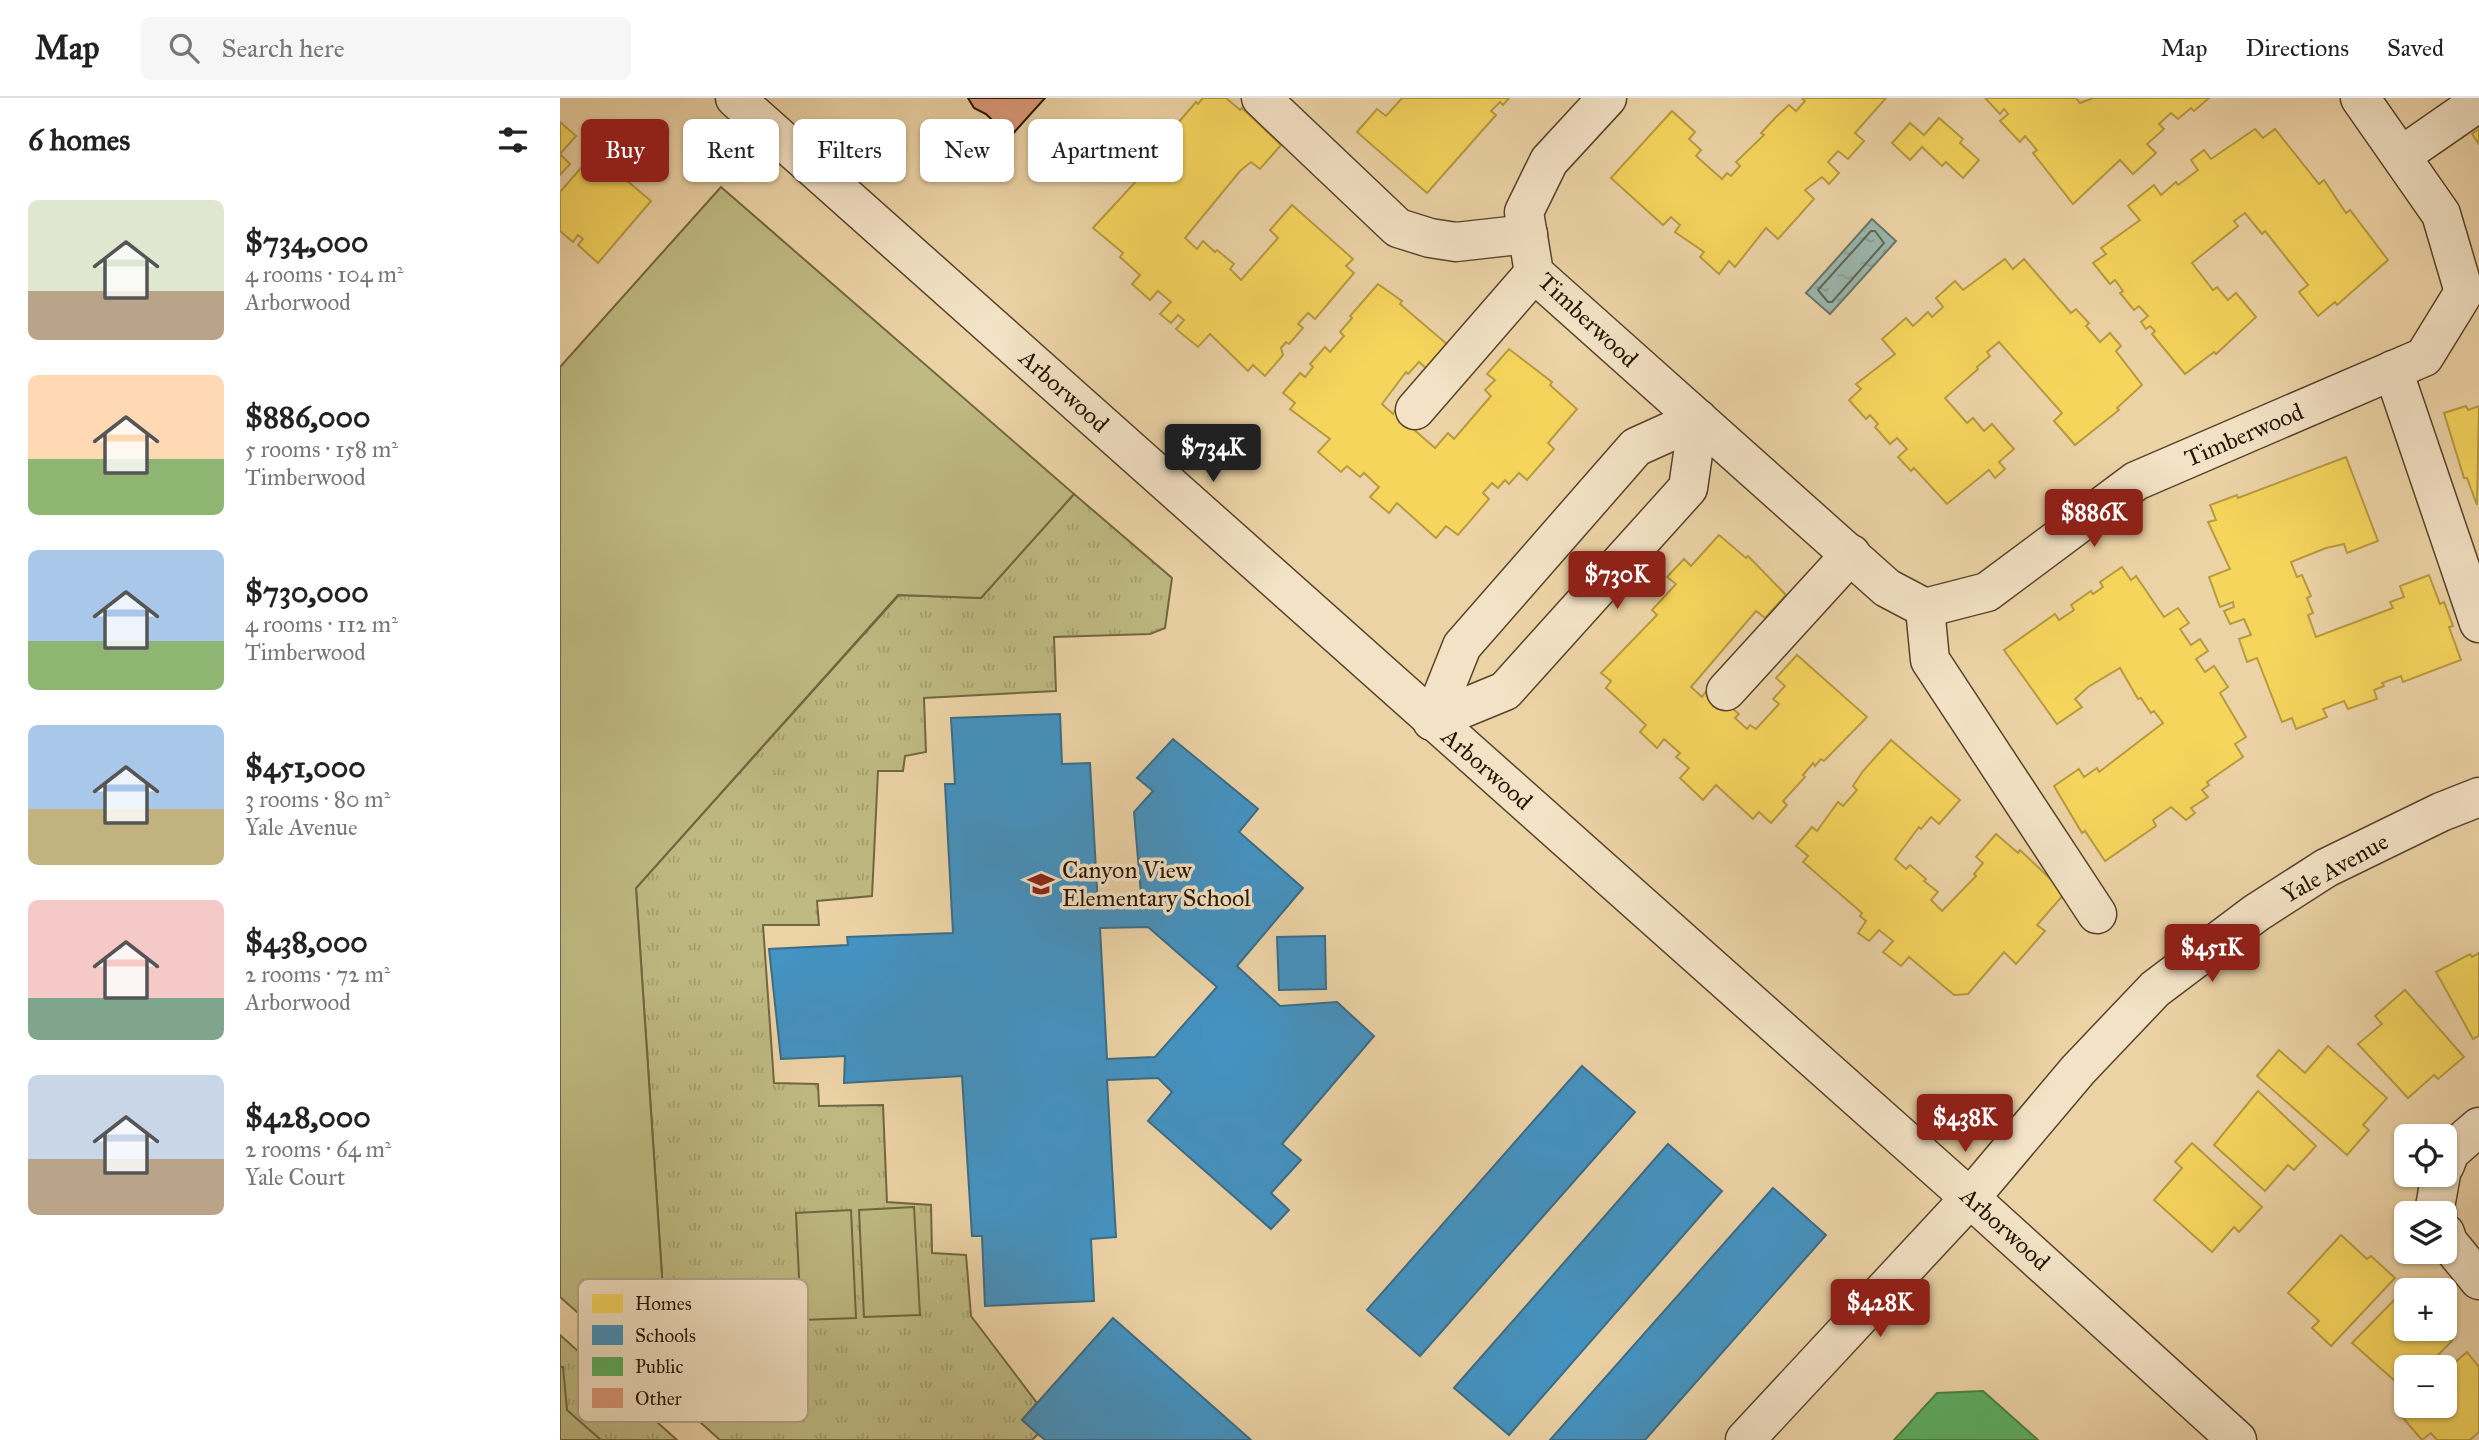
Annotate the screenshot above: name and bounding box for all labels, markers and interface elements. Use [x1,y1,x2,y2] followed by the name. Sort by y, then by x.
[141,17,631,80] search box
[35,28,99,68] text: Map
[165,29,203,67] icon: search
[221,32,345,64] text: Search here
[2161,33,2208,63] text: Map
[2246,33,2349,63] text: Directions
[2387,33,2444,63] text: Saved
[581,119,669,182] chip: Buy
[683,119,779,182] chip: Rent
[793,119,906,182] chip: Filters
[920,119,1014,182] chip: New
[1028,119,1183,182] chip: Apartment
[494,121,532,159] icon: filters
[28,122,130,158] text: 6 homes
[245,224,369,260] text: $734,000
[84,228,168,312] icon: home
[245,260,404,288] text: 4 rooms · 104 m²
[1532,266,1644,374] street label: Timberwood
[245,288,351,316] text: Arborwood
[1012,342,1115,439] street label: Arborwood
[2180,397,2308,473] street label: Timberwood
[245,399,370,435] text: $886,000
[84,403,168,487] icon: home
[1164,424,1262,484] pin: $734K
[1181,433,1245,461] text: $734K
[245,435,398,463] text: 5 rooms · 158 m²
[245,463,366,491] text: Timberwood
[2045,490,2143,549] pin: $886K
[2061,498,2127,526] text: $886K
[1568,552,1666,611] pin: $730K
[1585,560,1649,588] text: $730K
[245,574,369,610] text: $730,000
[84,578,168,662] icon: home
[245,610,398,638] text: 4 rooms · 112 m²
[245,638,366,666] text: Timberwood
[1435,721,1538,817] street label: Arborwood
[245,749,366,785] text: $451,000
[84,753,168,837] icon: home
[245,785,390,813] text: 3 rooms · 80 m²
[245,813,358,841] text: Yale Avenue
[2276,826,2394,910] street label: Yale Avenue
[1062,855,1251,913] place label: Canyon View Elementary School
[1026,869,1056,899] school or university icon: Canyon View Elementary School
[245,924,368,960] text: $438,000
[2163,924,2261,984] pin: $451K
[84,928,168,1012] icon: home
[2181,933,2243,961] text: $451K
[245,960,390,988] text: 2 rooms · 72 m²
[245,988,351,1016] text: Arborwood
[1916,1094,2014,1154] pin: $438K
[245,1099,371,1135] text: $428,000
[84,1103,168,1187] icon: home
[1933,1103,1997,1131] text: $438K
[2394,1124,2457,1418] map controls
[2394,1124,2457,1187] button: locate
[245,1135,391,1163] text: 2 rooms · 64 m²
[245,1163,345,1191] text: Yale Court
[1953,1180,2056,1277] street label: Arborwood
[2394,1201,2457,1264] button: layers
[2394,1278,2457,1341] button: +
[578,1279,808,1422] legend
[1831,1280,1929,1339] pin: $428K
[1847,1288,1913,1316] text: $428K
[635,1292,692,1315] text: Homes
[635,1324,696,1347] text: Schools
[635,1355,683,1378] text: Public
[2394,1355,2457,1418] button: −
[635,1387,683,1410] text: Other

